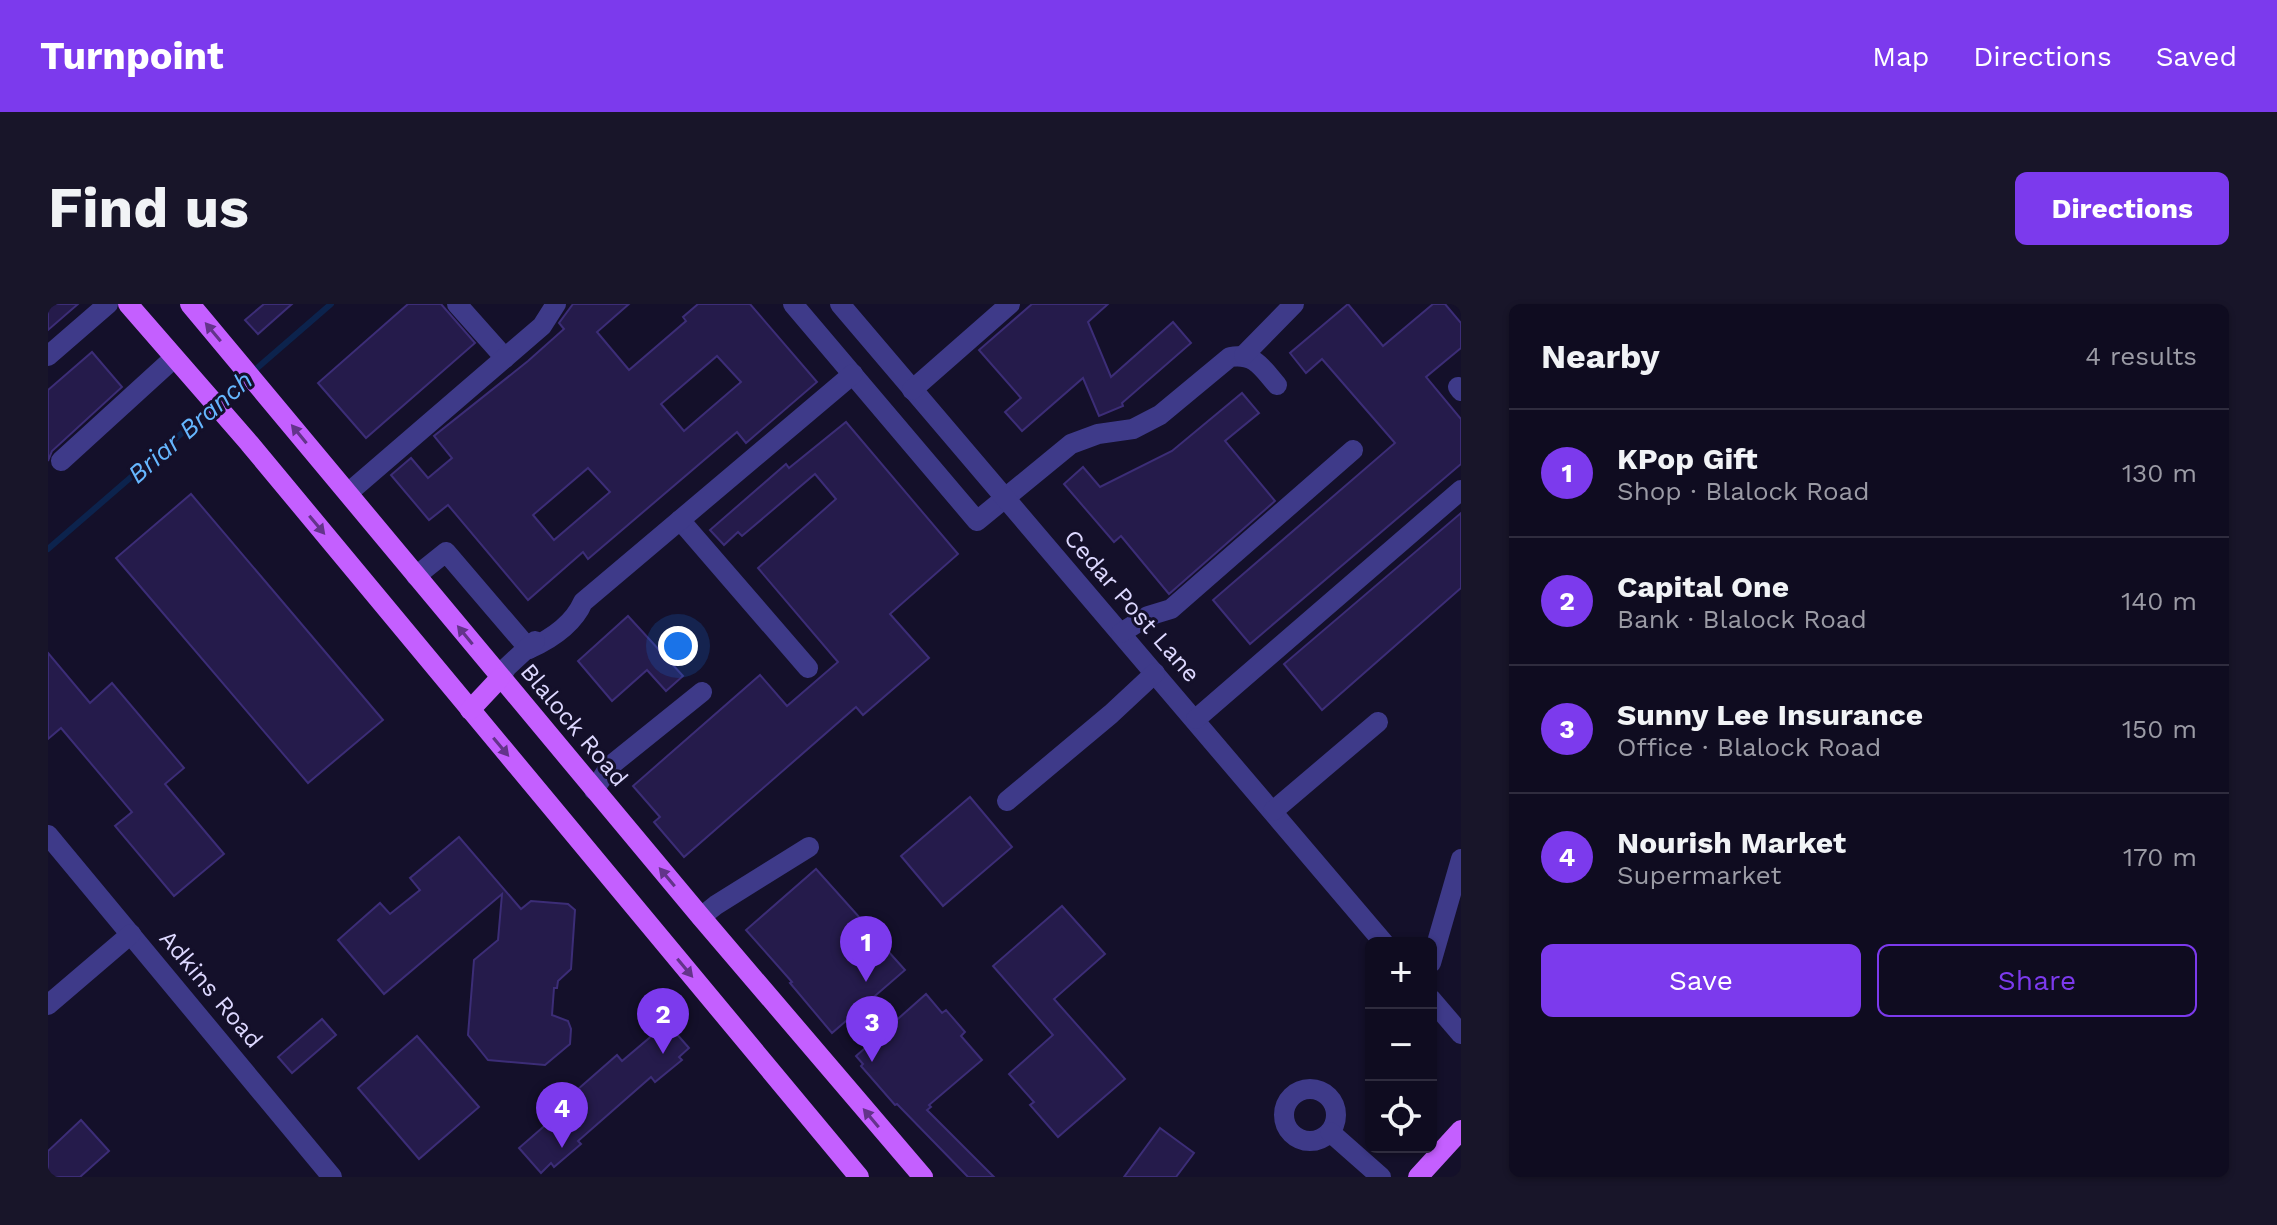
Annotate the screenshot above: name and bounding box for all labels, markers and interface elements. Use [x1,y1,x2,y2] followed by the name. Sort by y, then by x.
[40,34,224,78] text: Turnpoint
[1872,40,1929,73] text: Map
[1973,40,2112,73] text: Directions
[2156,40,2237,73] text: Saved
[2015,172,2229,245] button: Directions
[48,175,249,241] text: Find us
[205,322,222,342] one-way arrow
[1541,336,1660,376] text: Nearby
[2085,341,2197,371] text: 4 results
[122,365,258,489] water label: Briar Branch
[292,424,308,444] one-way arrow
[1617,441,1758,476] text: KPop Gift
[1561,458,1573,488] text: 1
[2122,458,2197,488] text: 130 m
[1617,476,1870,506] text: Shop · Blalock Road
[308,515,325,535] one-way arrow
[1058,524,1206,688] street label: Cedar Post Lane
[1617,569,1789,604] text: Capital One
[1559,586,1575,616] text: 2
[2121,586,2197,616] text: 140 m
[1617,604,1867,634] text: Bank · Blalock Road
[456,624,473,645] one-way arrow
[658,626,698,666] your location
[515,658,633,792] street label: Blalock Road
[1617,697,1923,732] text: Sunny Lee Insurance
[1559,714,1575,744] text: 3
[2122,714,2197,744] text: 150 m
[1617,732,1881,762] text: Office · Blalock Road
[492,736,509,756] one-way arrow
[1617,825,1846,860] text: Nourish Market
[1559,842,1575,872] text: 4
[2123,842,2197,872] text: 170 m
[1617,860,1781,890] text: Supermarket
[659,867,676,887] one-way arrow
[840,916,892,982] pin: 1
[154,924,268,1054] street label: Adkins Road
[1365,937,1437,1153] map controls
[1365,937,1437,1009] button: +
[1541,944,1861,1017] button: Save
[1877,944,2197,1017] button: Share
[676,958,693,978] one-way arrow
[637,988,689,1054] pin: 2
[846,996,898,1062] pin: 3
[1365,1009,1437,1081] button: −
[1365,1081,1437,1153] button: locate
[536,1082,588,1148] pin: 4
[863,1109,880,1129] one-way arrow

